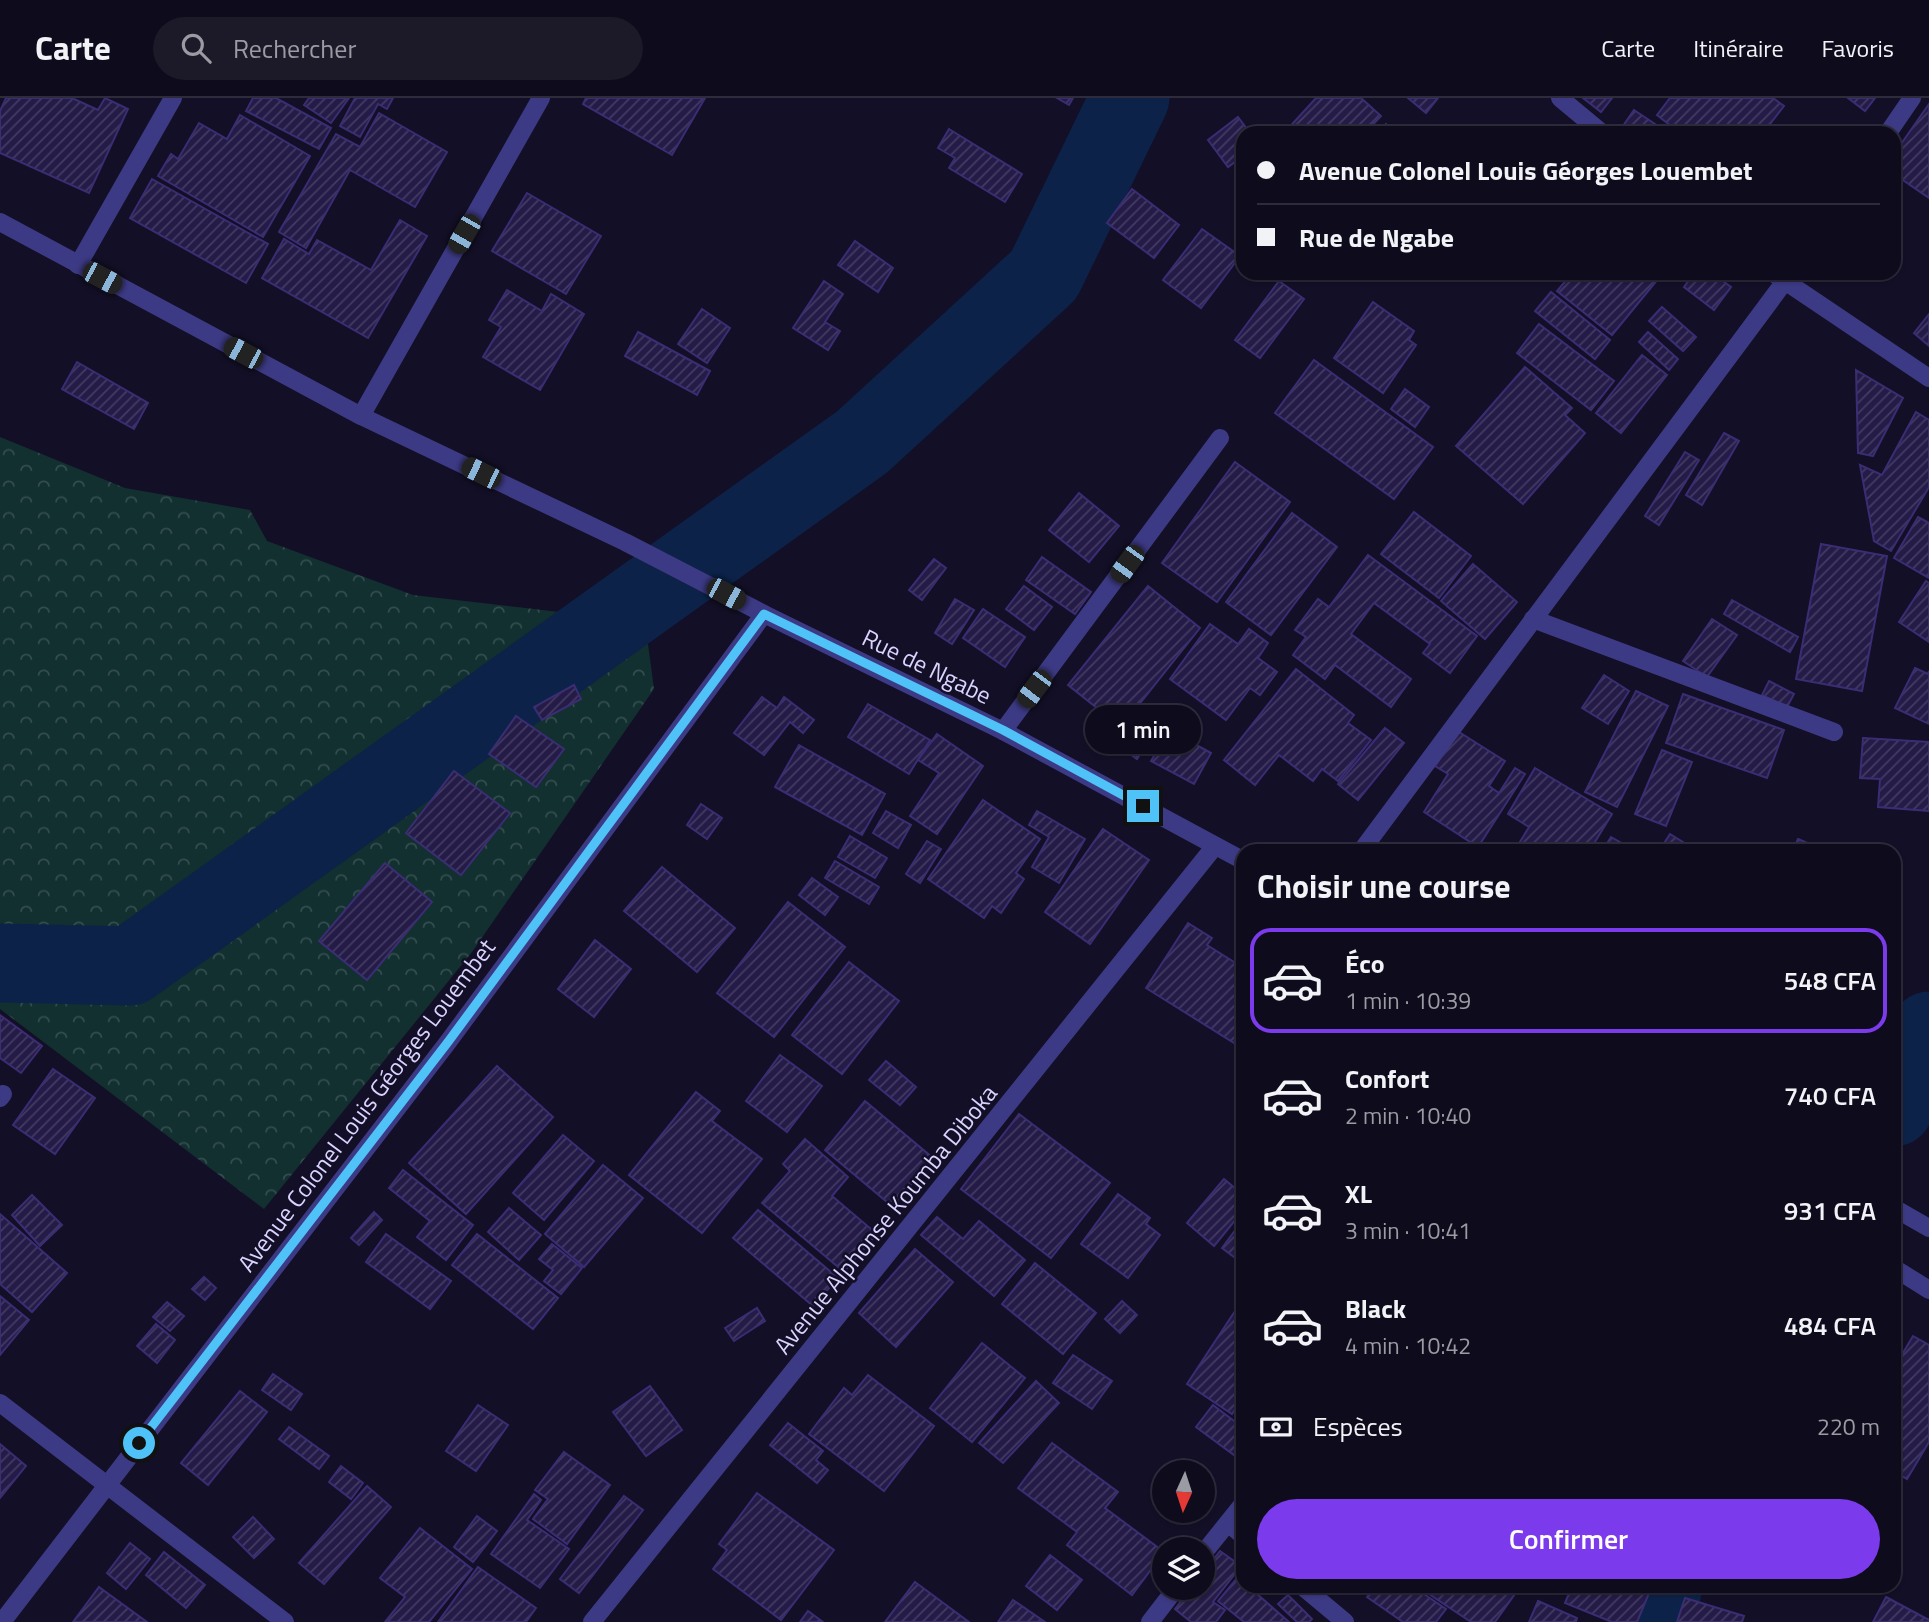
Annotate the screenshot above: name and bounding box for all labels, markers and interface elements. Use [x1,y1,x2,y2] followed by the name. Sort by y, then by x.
[153,17,643,80] search box
[35,23,111,73] text: Carte
[177,29,215,67] icon: search
[233,29,356,68] text: Rechercher
[1601,30,1655,66] text: Carte
[1693,30,1784,66] text: Itinéraire
[1822,30,1894,66] text: Favoris
[1299,151,1752,190] text: Avenue Colonel Louis Géorges Louembet
[445,211,484,257] car
[1299,218,1454,257] text: Rue de Ngabe
[79,259,126,297] car
[220,334,267,372] car
[458,454,505,492] car
[1107,541,1148,587] car
[703,575,750,613] car
[856,619,998,713] street label: Rue de Ngabe
[1013,666,1056,712] car
[1085,704,1201,754] callout: 1 min
[1115,712,1171,747] text: 1 min
[1127,790,1159,822] route end
[1257,862,1511,910] text: Choisir une course
[229,930,504,1279] street label: Avenue Colonel Louis Géorges Louembet
[1345,944,1385,983] text: Éco
[1261,949,1324,1012] icon: car
[1784,961,1876,1000] text: 548 CFA
[1345,983,1471,1018] text: 1 min · 10:39
[1345,1059,1429,1098] text: Confort
[1261,1064,1324,1127] icon: car
[765,1076,1005,1362] street label: Avenue Alphonse Koumba Diboka
[1784,1076,1876,1115] text: 740 CFA
[1345,1098,1471,1133] text: 2 min · 10:40
[1345,1174,1372,1213] text: XL
[1261,1179,1324,1242] icon: car
[1784,1191,1876,1230] text: 931 CFA
[1345,1213,1471,1248] text: 3 min · 10:41
[1345,1289,1406,1328] text: Black
[1261,1294,1324,1357] icon: car
[1784,1306,1876,1345] text: 484 CFA
[1345,1328,1471,1363] text: 4 min · 10:42
[1313,1407,1403,1446] text: Espèces
[1257,1408,1295,1446] icon: cash
[1817,1409,1880,1444] text: 220 m
[123,1427,155,1459] route start
[1152,1460,1214,1522] north arrow
[1152,1460,1215,1600] map controls
[1257,1499,1880,1579] button: Confirmer
[1152,1537,1215,1600] button: layers

